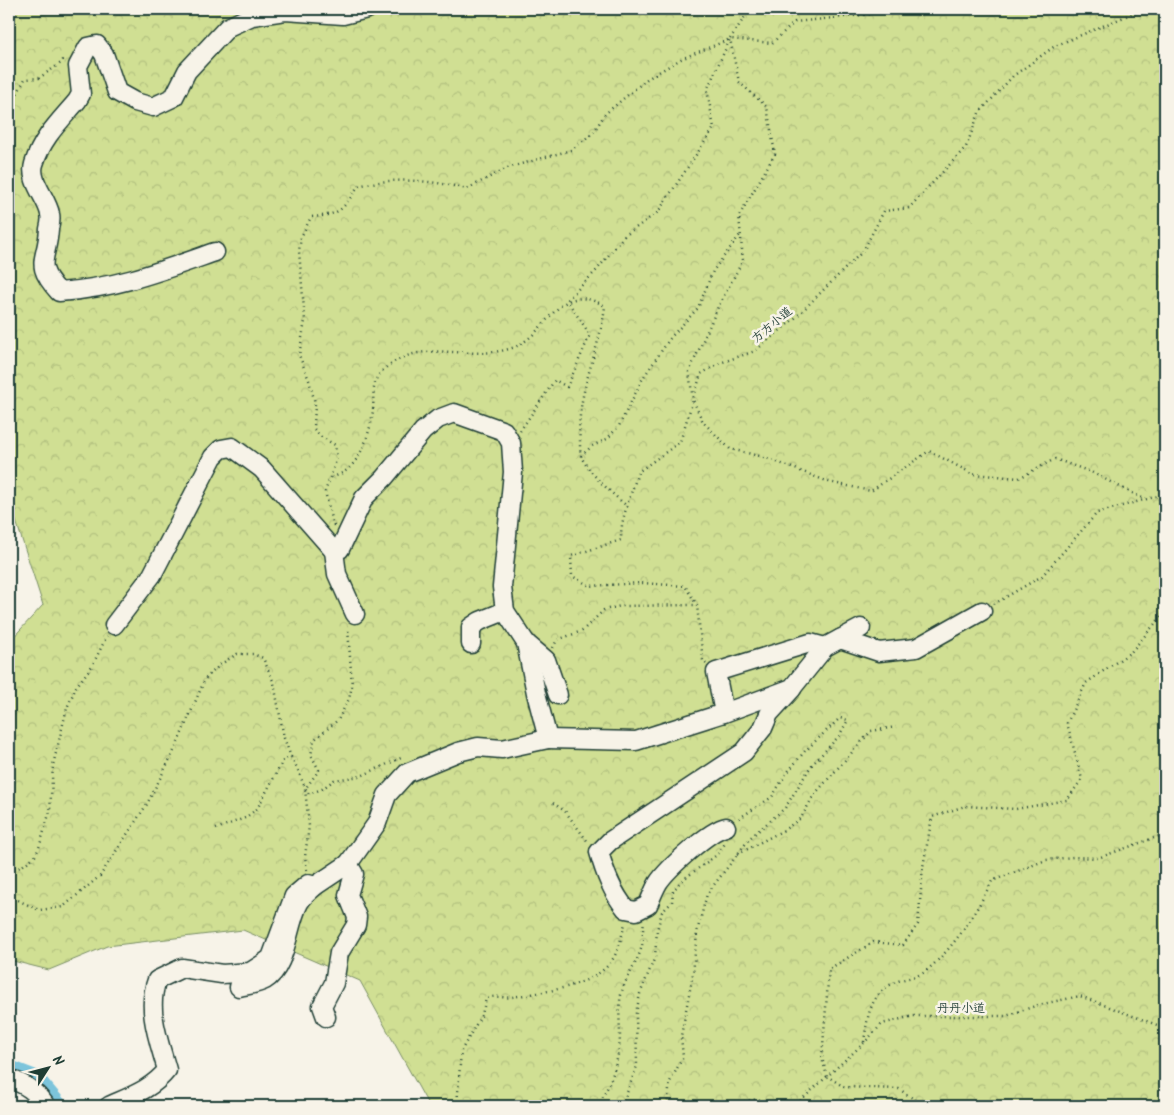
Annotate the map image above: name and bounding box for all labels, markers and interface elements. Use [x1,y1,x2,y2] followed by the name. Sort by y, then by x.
[748,302,796,348] street label: 方方小道
[937,999,985,1018] street label: 丹丹小道
[22,1042,72,1092] north arrow
[46,1051,69,1071] text: N

